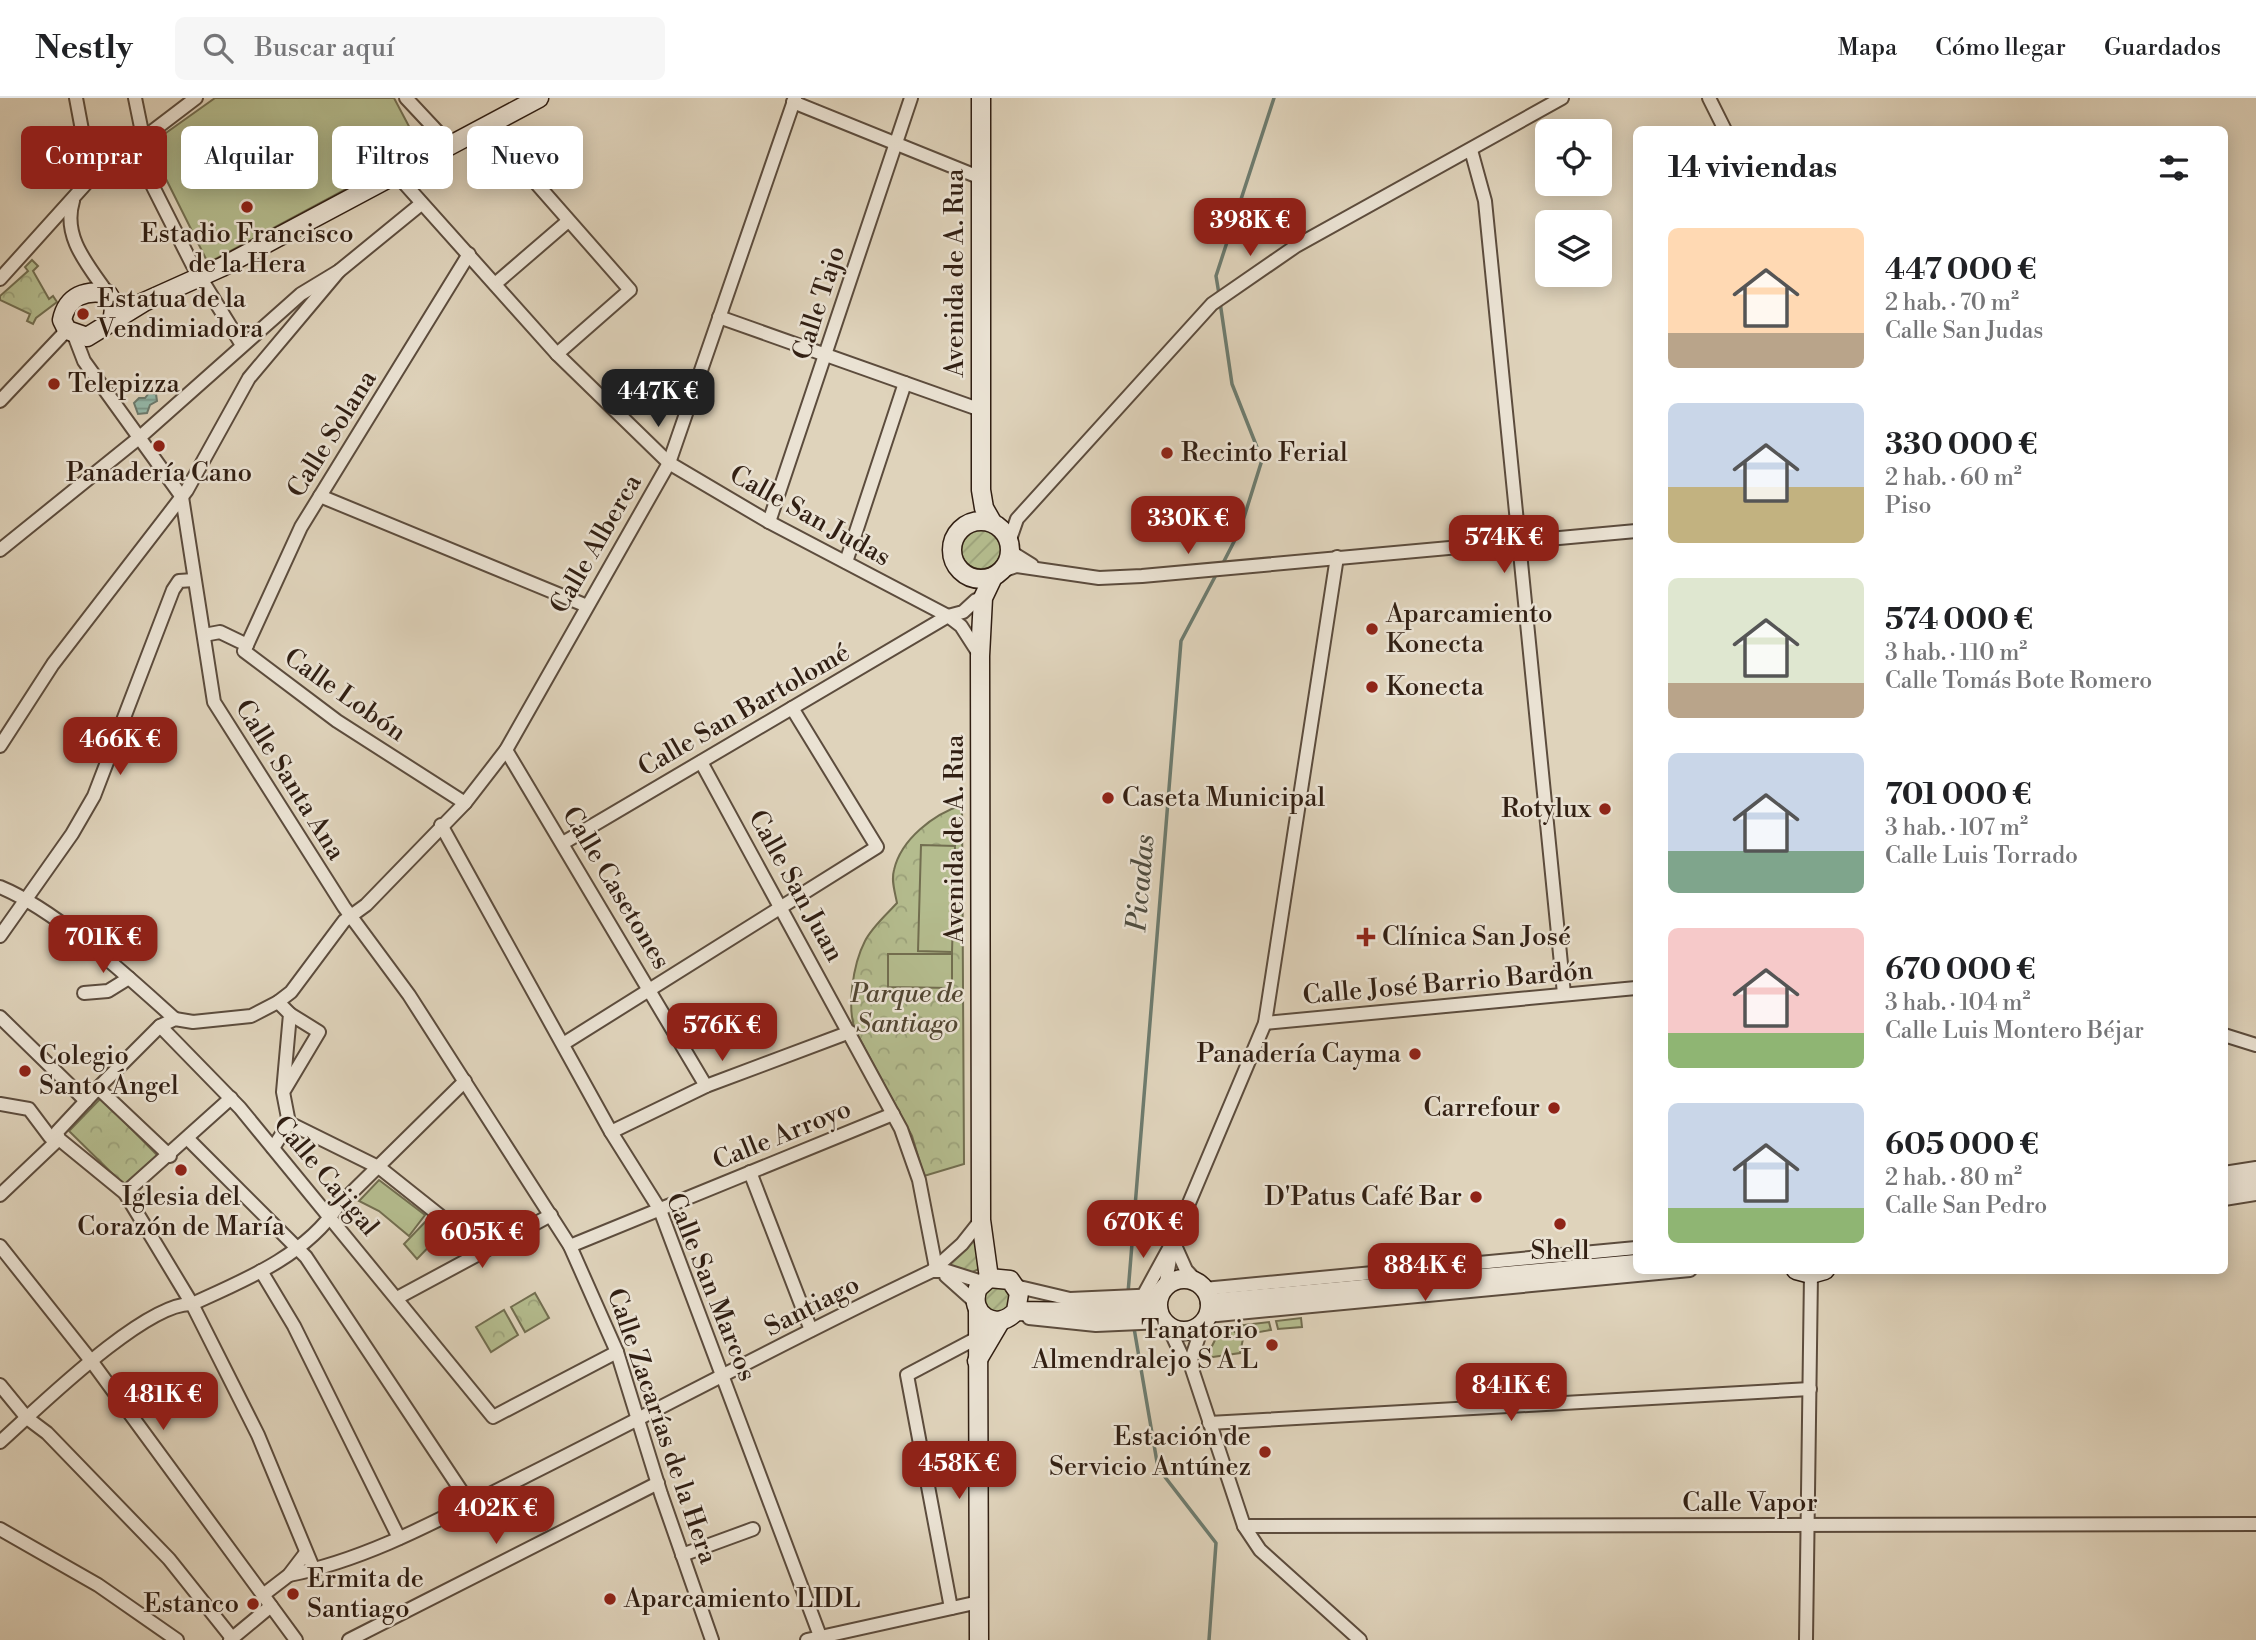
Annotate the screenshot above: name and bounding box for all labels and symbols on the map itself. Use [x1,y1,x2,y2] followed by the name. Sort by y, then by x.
[939,168,971,378] street label: Avenida de A. Rua
[1193,198,1307,258] pin: 398K €
[239,199,255,215] marker: Estadio Francisco de la Hera
[140,218,354,280] place label: Estadio Francisco de la Hera
[786,242,852,364] street label: Calle Tajo
[96,283,264,345] place label: Estatua de la Vendimiadora
[75,306,91,322] marker: Estatua de la Vendimiadora
[280,364,384,504] street label: Calle Solana
[68,368,180,400] place label: Telepizza
[601,370,715,429] pin: 447K €
[46,376,62,392] marker: Telepizza
[1181,437,1348,469] place label: Recinto Ferial
[151,438,167,454] marker: Panadería Cano
[1159,445,1175,461] marker: Recinto Ferial
[66,457,252,489] place label: Panadería Cano
[724,459,896,573] street label: Calle San Judas
[543,468,649,619] street label: Calle Alberca
[1131,496,1245,556] pin: 330K €
[1447,516,1561,575] pin: 574K €
[1385,598,1553,660] place label: Aparcamiento Konecta
[1364,621,1380,637] marker: Aparcamiento Konecta
[633,636,855,784] street label: Calle San Bartolomé
[278,641,412,749] street label: Calle Lobón
[1386,671,1485,703] place label: Konecta
[1364,679,1380,695] marker: Konecta
[228,694,353,867] street label: Calle Santa Ana
[63,718,177,777] pin: 466K €
[939,734,971,944] street label: Avenida de A. Rua
[1122,782,1325,814] place label: Caseta Municipal
[1100,790,1116,806] marker: Caseta Municipal
[1501,793,1592,825] place label: Rotylux
[555,801,677,975] street label: Calle Casetones
[1597,801,1613,817] marker: Rotylux
[741,805,851,967] street label: Calle San Juan
[1119,833,1163,934] water label: Picadas
[46,916,160,975] pin: 701K €
[1382,921,1571,953] place label: Clínica San José
[1356,927,1376,947] marker: Clínica San José
[1301,954,1595,1012] street label: Calle José Barrio Bardón
[850,978,963,1040] park label: Parque de Santiago
[665,1004,779,1063] pin: 576K €
[1197,1038,1402,1070] place label: Panadería Cayma
[39,1040,179,1102] place label: Colegio Santo Ángel
[1407,1046,1423,1062] marker: Panadería Cayma
[17,1063,33,1079] marker: Colegio Santo Ángel
[1424,1092,1540,1124] place label: Carrefour
[708,1093,856,1177] street label: Calle Arroyo
[1546,1100,1562,1116] marker: Carrefour
[266,1109,386,1243] street label: Calle Cajigal
[173,1162,189,1178] marker: Iglesia del Corazón de María
[77,1181,286,1243] place label: Iglesia del Corazón de María
[1265,1181,1462,1213] place label: D'Patus Café Bar
[659,1188,763,1386] street label: Calle San Marcos
[1468,1189,1484,1205] marker: D'Patus Café Bar
[1086,1200,1200,1260] pin: 670K €
[425,1210,539,1270] pin: 605K €
[1552,1216,1568,1232] marker: Shell
[1531,1235,1590,1267] place label: Shell
[1368,1244,1482,1303] pin: 884K €
[759,1268,865,1344] street label: Santiago
[600,1284,724,1569] street label: Calle Zacarías de la Hera
[1031,1314,1258,1376] place label: Tanatorio Almendralejo S A L
[1264,1337,1280,1353] marker: Tanatorio Almendralejo S A L
[1454,1364,1568,1423] pin: 841K €
[106,1372,220,1432] pin: 481K €
[1049,1421,1251,1483] place label: Estación de Servicio Antúnez
[902,1442,1016,1501] pin: 458K €
[1257,1444,1273,1460] marker: Estación de Servicio Antúnez
[439,1486,553,1546] pin: 402K €
[1682,1487,1818,1519] street label: Calle Vapor
[307,1563,424,1625] place label: Ermita de Santiago
[623,1583,861,1615] place label: Aparcamiento LIDL
[285,1586,301,1602] marker: Ermita de Santiago
[143,1588,239,1620] place label: Estanco
[602,1591,618,1607] marker: Aparcamiento LIDL
[245,1596,261,1612] marker: Estanco

